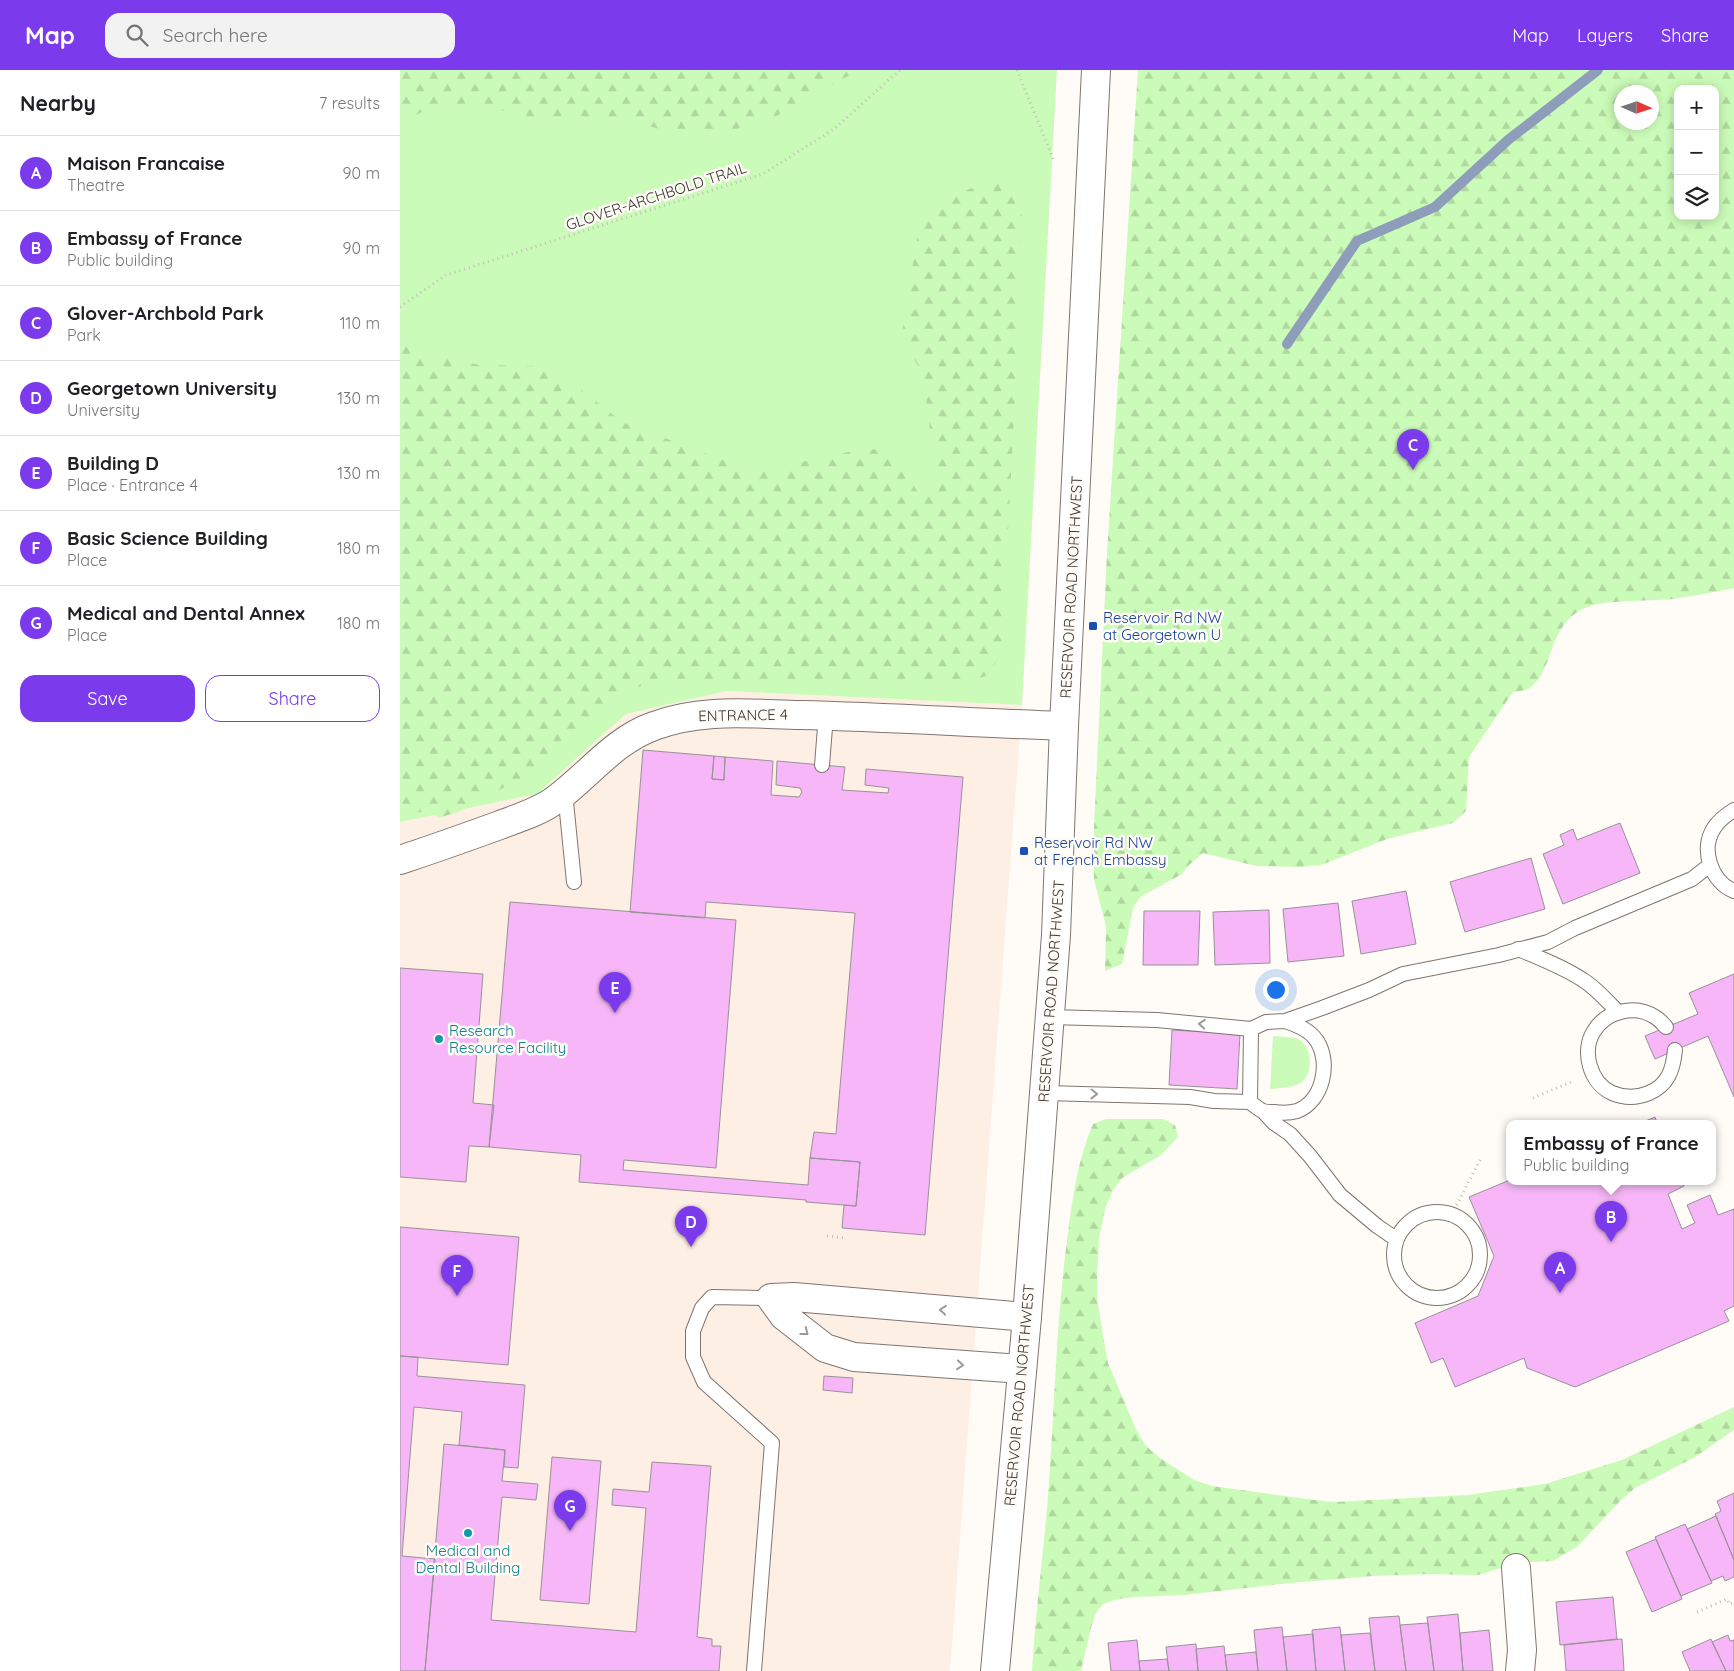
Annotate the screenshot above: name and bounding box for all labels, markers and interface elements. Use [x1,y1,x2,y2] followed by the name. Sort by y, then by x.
[105,13,455,58] search box
[25,20,75,50] text: Map
[123,21,151,49] icon: search
[163,23,268,47] text: Search here
[1512,24,1549,47] text: Map
[1577,24,1633,47] text: Layers
[1661,24,1709,47] text: Share
[1614,85,1659,130] north arrow
[1674,85,1719,220] map controls
[1674,85,1719,130] button: +
[20,90,96,116] text: Nearby
[319,93,380,113] text: 7 results
[1674,130,1719,175] button: −
[67,151,225,175] text: Maison Francaise
[563,158,749,234] street label: GLOVER-ARCHBOLD TRAIL
[31,163,41,183] text: A
[343,163,380,183] text: 90 m
[67,175,125,195] text: Theatre
[1674,175,1719,220] button: layers
[67,226,242,250] text: Embassy of France
[31,238,41,258] text: B
[343,238,380,258] text: 90 m
[67,250,173,270] text: Public building
[67,301,264,325] text: Glover-Archbold Park
[31,313,41,333] text: C
[340,313,380,333] text: 110 m
[67,325,101,345] text: Park
[67,376,277,400] text: Georgetown University
[30,388,42,408] text: D
[337,388,380,408] text: 130 m
[67,400,140,420] text: University
[1397,429,1429,470] pin: C
[67,451,159,475] text: Building D
[31,463,41,483] text: E
[337,463,380,483] text: 130 m
[67,475,198,495] text: Place · Entrance 4
[1056,475,1086,699] street label: RESERVOIR ROAD NORTHWEST
[67,526,268,550] text: Basic Science Building
[32,538,41,558] text: F
[337,538,380,558] text: 180 m
[67,550,107,570] text: Place
[67,601,305,625] text: Medical and Dental Annex
[1103,608,1223,644] place label: Reservoir Rd NW at Georgetown U
[30,613,42,633] text: G
[337,613,380,633] text: 180 m
[1087,620,1099,632] marker: Reservoir Rd NW at Georgetown U
[67,625,107,645] text: Place
[20,675,195,722] button: Save
[205,675,380,722] button: Share
[698,705,788,725] street label: ENTRANCE 4
[1034,833,1167,869] place label: Reservoir Rd NW at French Embassy
[1018,845,1030,857] marker: Reservoir Rd NW at French Embassy
[1034,879,1068,1103] street label: RESERVOIR ROAD NORTHWEST
[599,972,631,1013] pin: E
[1263,977,1289,1003] your location
[1198,1019,1206,1030] one-way arrow
[449,1021,566,1057] place label: Research Resource Facility
[433,1033,445,1045] marker: Research Resource Facility
[1090,1089,1098,1099] one-way arrow
[1506,1120,1716,1185] popup
[1523,1131,1699,1155] text: Embassy of France
[1523,1155,1629,1175] text: Public building
[1595,1201,1627,1242] pin: B
[675,1206,707,1247] pin: D
[1544,1252,1576,1293] pin: A
[441,1255,473,1296] pin: F
[1000,1283,1038,1507] street label: RESERVOIR ROAD NORTHWEST
[939,1305,947,1316] one-way arrow
[799,1327,808,1335] one-way arrow
[956,1359,964,1370] one-way arrow
[554,1490,586,1531] pin: G
[462,1527,474,1539] marker: Medical and Dental Building
[416,1541,520,1577] place label: Medical and Dental Building

